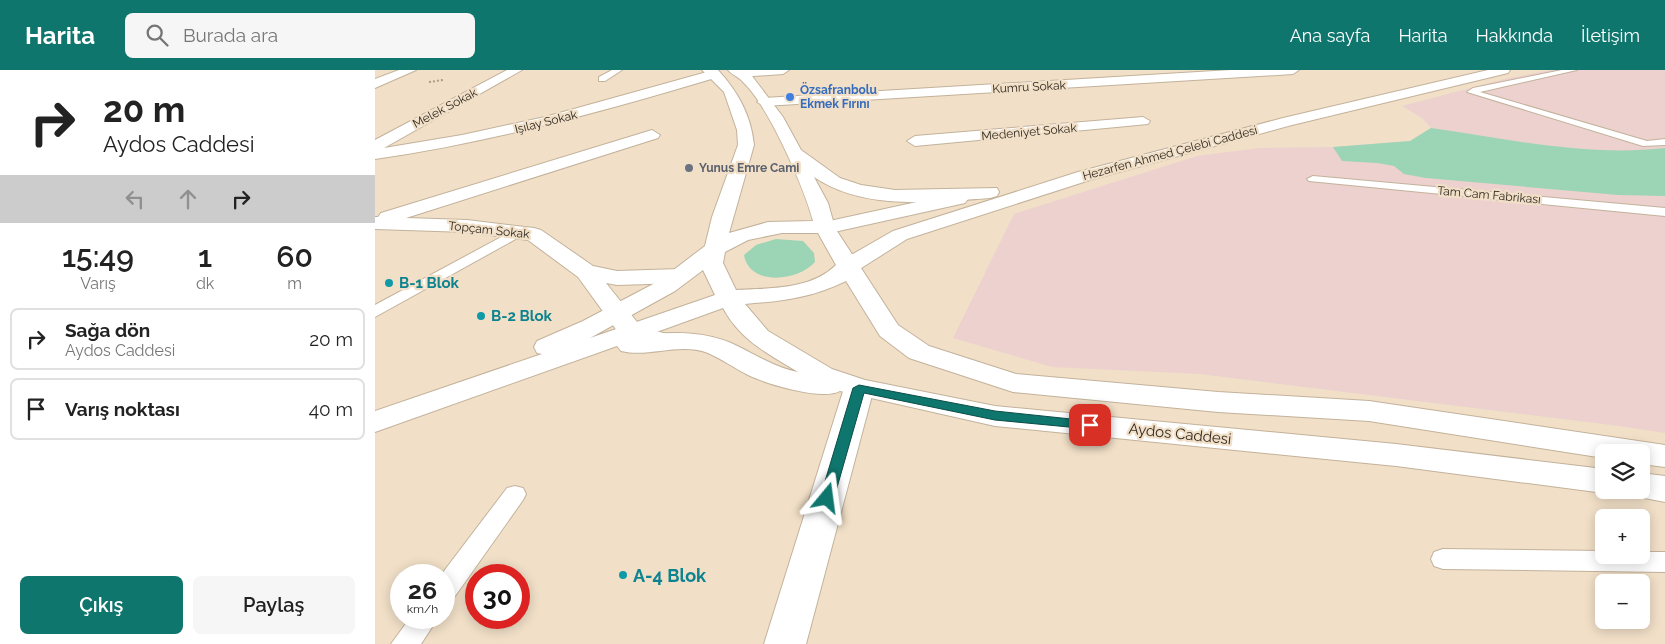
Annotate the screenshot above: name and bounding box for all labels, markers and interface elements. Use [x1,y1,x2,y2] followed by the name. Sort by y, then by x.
[125,13,475,58] search box
[25,21,95,50] text: Harita
[143,21,171,49] icon: search
[183,24,278,46] text: Burada ara
[1290,25,1370,46] text: Ana sayfa
[1398,25,1448,46] text: Harita
[1476,25,1553,46] text: Hakkında
[1581,25,1640,46] text: İletişim
[992,78,1067,96] street label: Kumru Sokak
[800,82,877,111] place label: Özsafranbolu Ekmek Fırını
[410,85,480,131] street label: Melek Sokak
[103,89,185,130] text: 20 m
[20,90,85,155] icon: right
[784,91,796,103] marker: Özsafranbolu Ekmek Fırını
[513,107,579,137] street label: Işılay Sokak
[981,121,1078,143] street label: Medeniyet Sokak
[1081,123,1259,183] street label: Hezarfen Ahmed Çelebi Caddesi
[103,131,254,157] text: Aydos Caddesi
[699,161,799,175] place label: Yunus Emre Cami
[683,162,695,174] marker: Yunus Emre Cami
[1437,183,1541,207] street label: Tam Cam Fabrikası
[121,185,149,213] icon: left
[174,185,202,213] icon: ahead
[227,185,255,213] icon: right
[448,219,531,241] street label: Topçam Sokak
[62,239,134,274] text: 15:49
[198,239,212,274] text: 1
[276,239,313,274] text: 60
[80,274,116,293] text: Varış
[196,274,214,293] text: dk
[287,274,302,293] text: m
[399,274,460,292] place label: B-1 Blok
[383,277,395,289] marker: B-1 Blok
[491,307,553,325] place label: B-2 Blok
[475,310,487,322] marker: B-2 Blok
[65,319,150,341] text: Sağa dön
[22,325,50,353] icon: right
[309,328,353,350] text: 20 m
[65,341,175,360] text: Aydos Caddesi
[22,395,50,423] icon: arrive
[65,398,180,420] text: Varış noktası
[309,398,353,420] text: 40 m
[1069,404,1111,446] pin
[1076,411,1104,439] icon: arrive
[1128,420,1232,448] street label: Aydos Caddesi
[1595,444,1650,629] map controls
[1595,444,1650,499] button: layers
[800,471,852,523] position arrow
[1595,509,1650,564] button: +
[465,564,530,629] speed limit sign: 30
[633,565,707,586] place label: A-4 Blok
[617,569,629,581] marker: A-4 Blok
[1595,574,1650,629] button: −
[408,575,437,605] text: 26
[20,576,183,634] button: Çıkış
[193,576,355,634] button: Paylaş
[407,602,438,616] text: km/h

